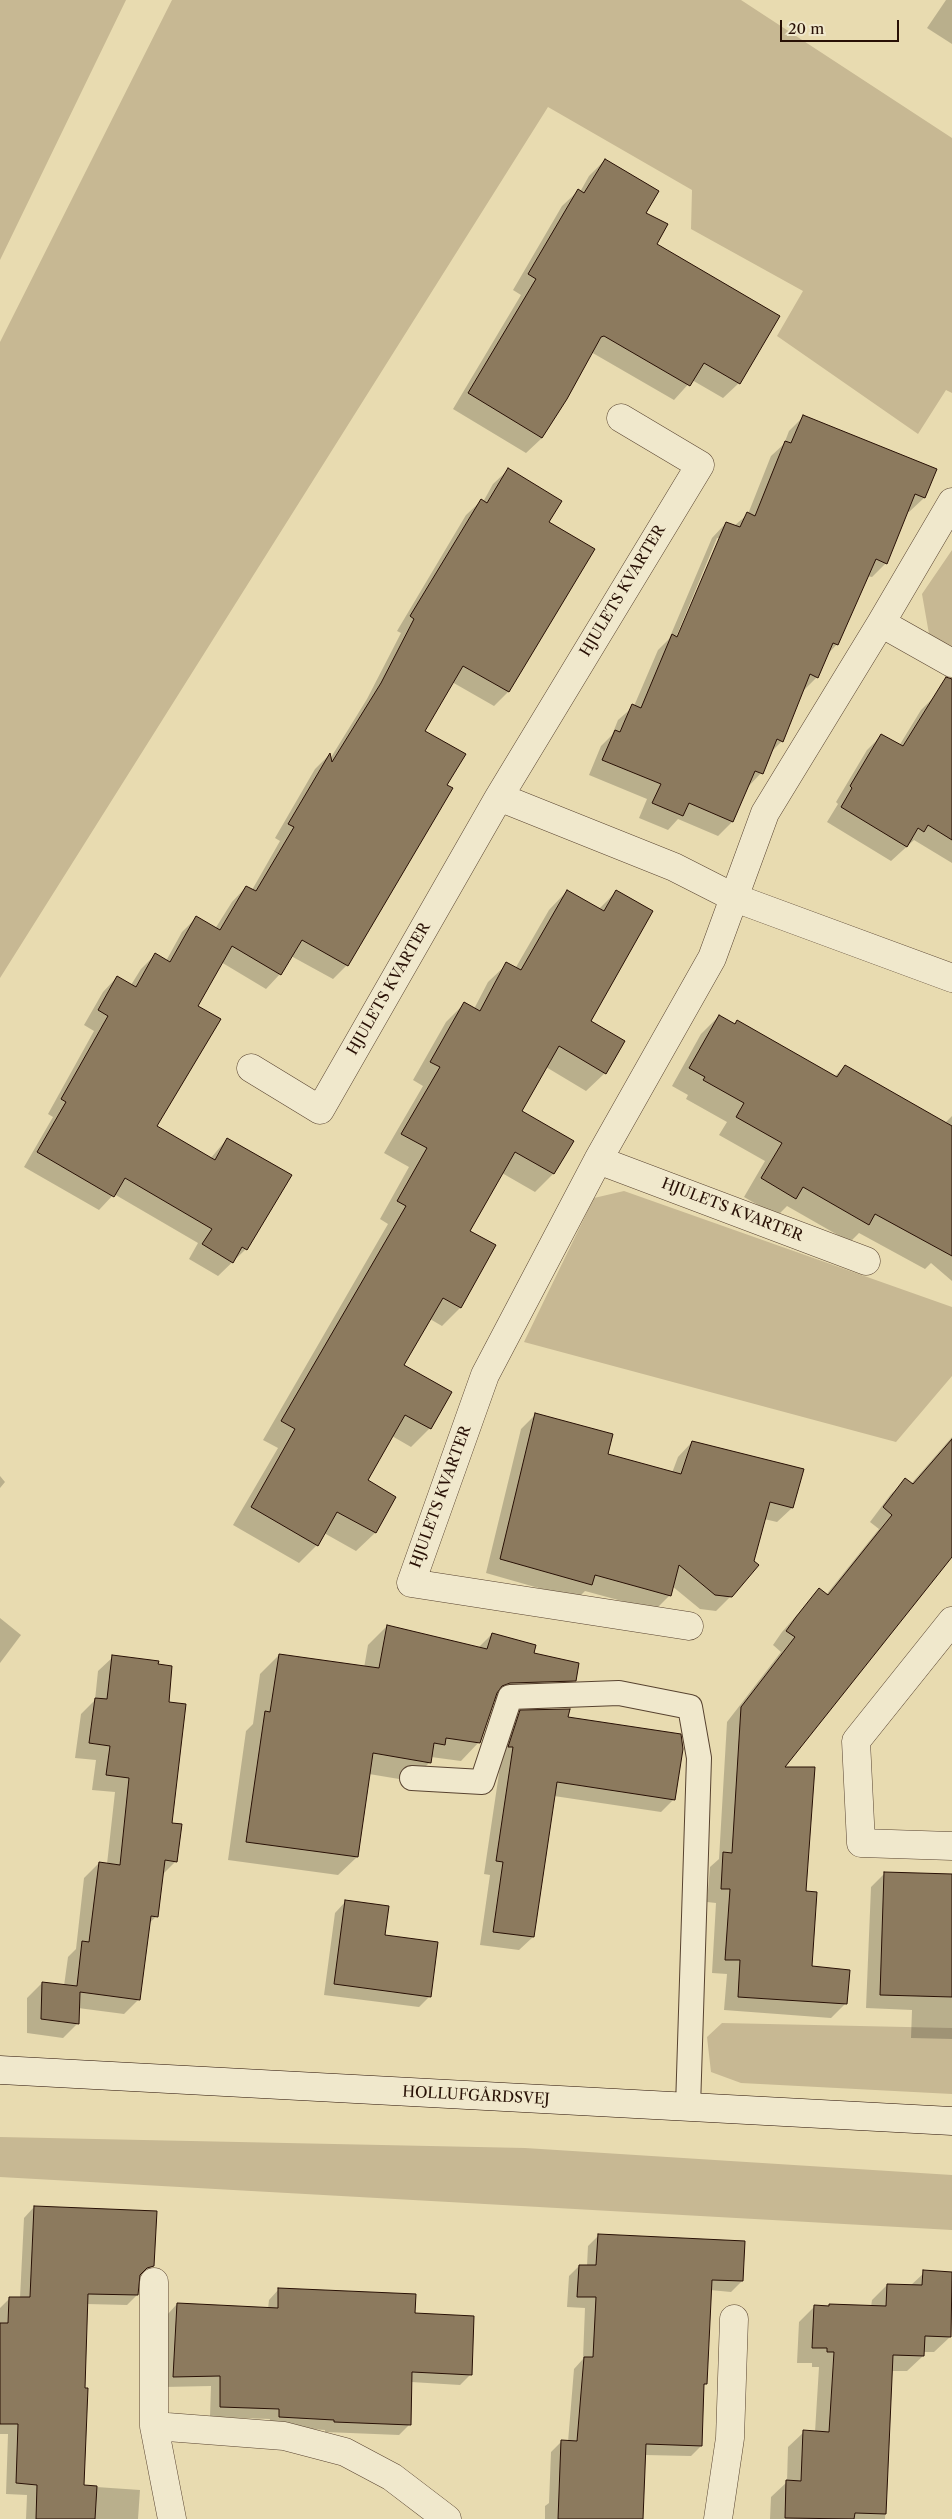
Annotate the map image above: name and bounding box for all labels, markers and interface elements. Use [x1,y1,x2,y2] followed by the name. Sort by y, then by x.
[782,10,901,42] scale bar
[788,19,824,38] text: 20 m
[577,522,669,660] street label: HJULETS KVARTER
[344,920,434,1058] street label: HJULETS KVARTER
[659,1175,805,1245] street label: HJULETS KVARTER
[407,1423,475,1571] street label: HJULETS KVARTER
[402,2083,550,2109] street label: HOLLUFGÅRDSVEJ

